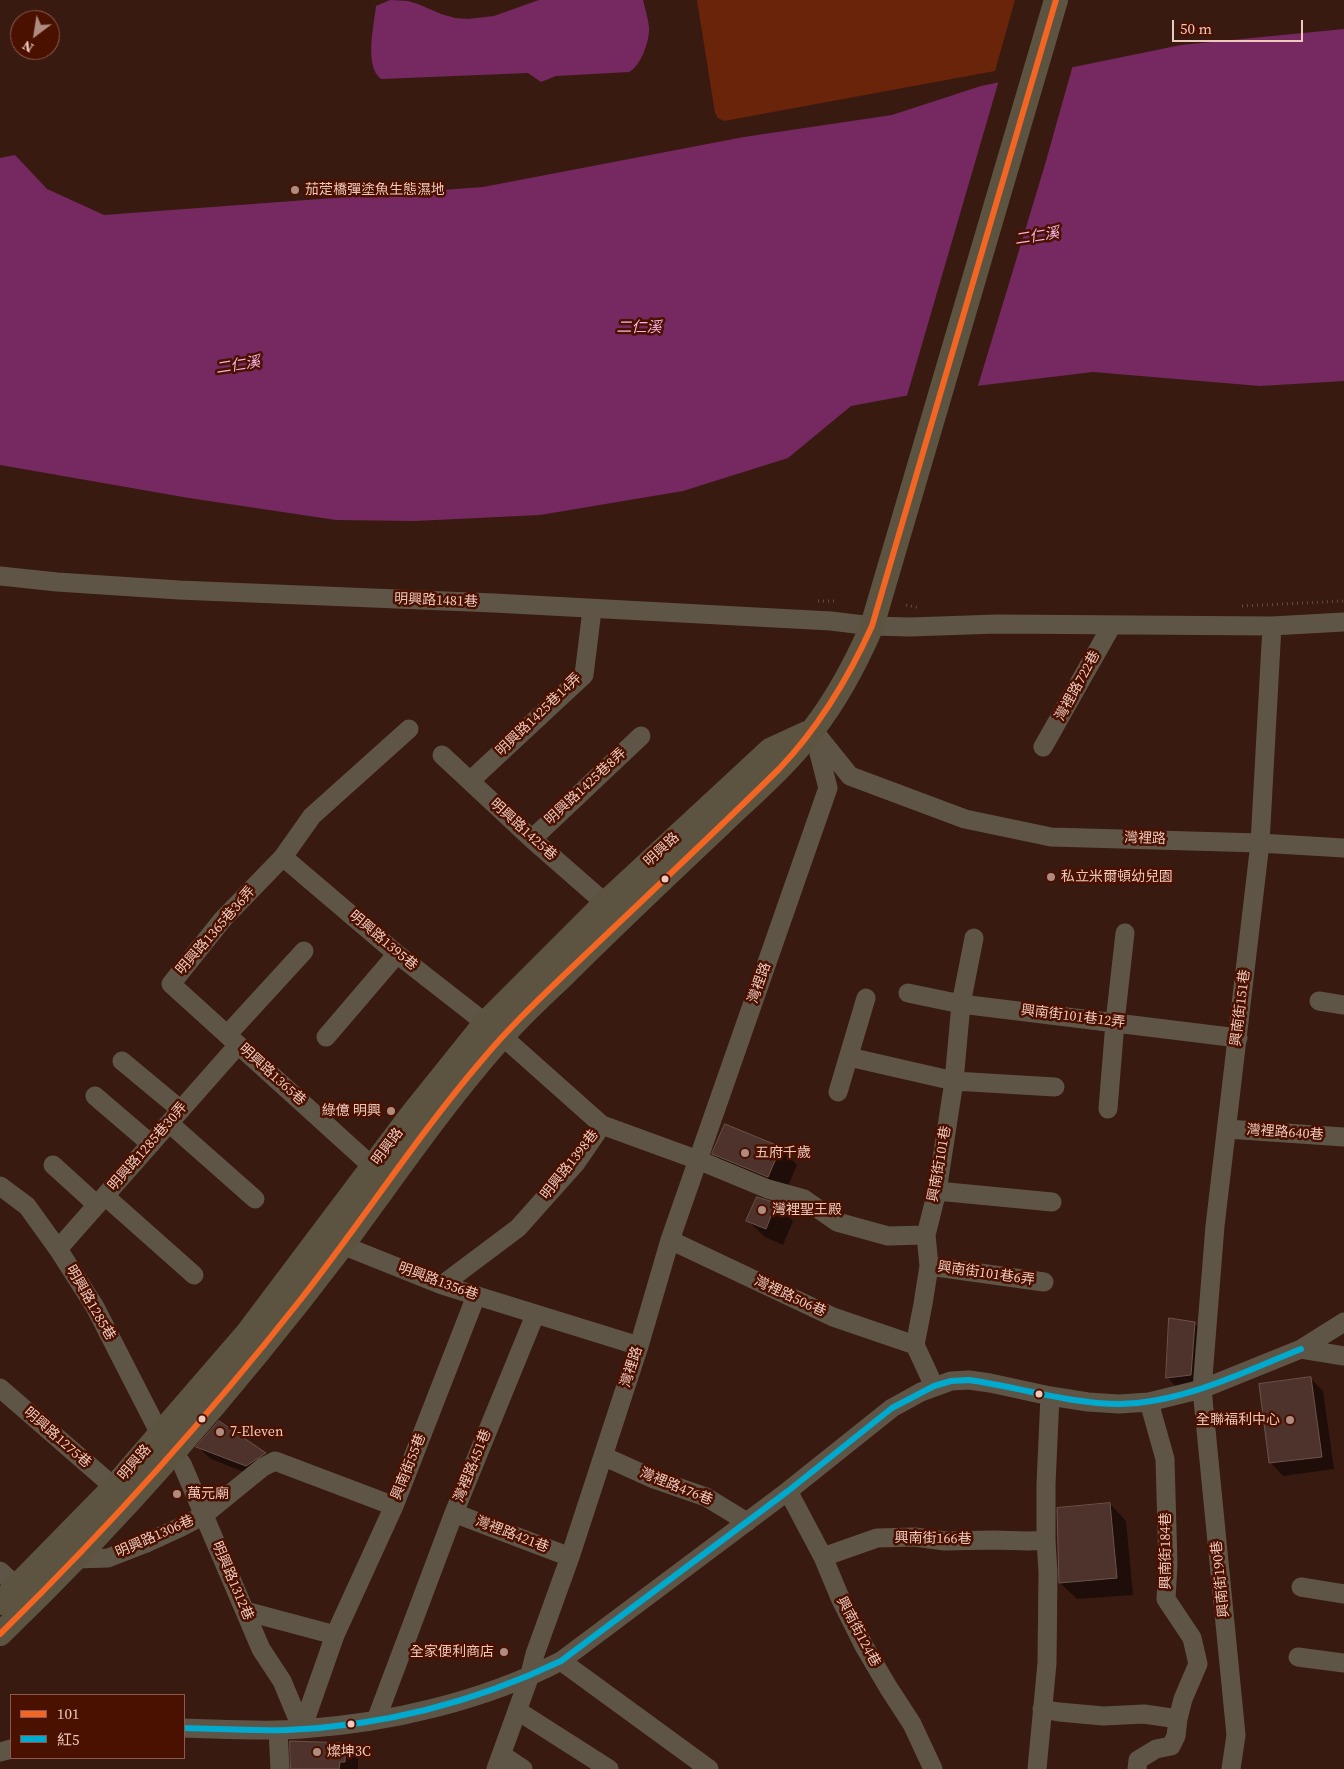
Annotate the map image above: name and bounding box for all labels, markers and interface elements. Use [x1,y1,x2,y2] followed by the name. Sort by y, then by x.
[10,10,60,60] north arrow
[1174,10,1305,42] scale bar
[1180,18,1212,39] text: 50 m
[18,36,37,58] text: N
[305,182,445,198] place label: 茄萣橋彈塗魚生態濕地
[289,184,301,196] marker: 茄萣橋彈塗魚生態濕地
[1013,225,1061,249] water label: 二仁溪
[617,319,661,337] water label: 二仁溪
[214,354,262,378] water label: 二仁溪
[394,591,478,611] street label: 明興路1481巷
[1052,648,1104,724] street label: 灣裡路722巷
[493,670,585,760] street label: 明興路1425巷14弄
[542,745,630,829] street label: 明興路1425巷8弄
[486,796,560,864] street label: 明興路1425巷
[641,830,683,870] street label: 明興路
[1124,830,1166,848] street label: 灣裡路
[1061,869,1173,885] place label: 私立米爾頓幼兒園
[1045,871,1057,883] marker: 私立米爾頓幼兒園
[660,874,670,884] unlabelled marker
[173,883,259,979] street label: 明興路1365巷36弄
[345,908,421,974] street label: 明興路1395巷
[745,960,775,1006] street label: 灣裡路
[1228,969,1254,1047] street label: 興南街151巷
[1020,1002,1126,1032] street label: 興南街101巷12弄
[235,1041,309,1109] street label: 明興路1365巷
[105,1099,191,1195] street label: 明興路1285巷30弄
[322,1103,381,1119] place label: 綠億 明興
[385,1105,397,1117] marker: 綠億 明興
[1246,1122,1324,1144] street label: 灣裡路640巷
[369,1125,407,1169] street label: 明興路
[925,1125,955,1203] street label: 興南街101巷
[538,1127,602,1203] street label: 明興路1398巷
[755,1145,811,1161] place label: 五府千歲
[739,1147,751,1159] marker: 五府千歲
[772,1202,842,1218] place label: 灣裡聖王殿
[756,1204,768,1216] marker: 灣裡聖王殿
[936,1259,1036,1289] street label: 興南街101巷6弄
[396,1260,480,1304] street label: 明興路1356巷
[62,1262,118,1344] street label: 明興路1285巷
[752,1273,828,1321] street label: 灣裡路506巷
[618,1344,646,1390] street label: 灣裡路
[1034,1389,1044,1399] unlabelled marker
[20,1404,94,1472] street label: 明興路1275巷
[1196,1412,1280,1428] place label: 全聯福利中心
[197,1414,207,1424] unlabelled marker
[1284,1414,1296,1426] marker: 全聯福利中心
[230,1424,283,1440] place label: 7-Eleven
[214,1426,226,1438] marker: 7-Eleven
[451,1427,495,1505] street label: 灣裡路451巷
[388,1431,430,1503] street label: 興南街55巷
[115,1442,155,1484] street label: 明興路
[637,1465,715,1509] street label: 灣裡路476巷
[187,1486,229,1502] place label: 萬元廟
[171,1488,183,1500] marker: 萬元廟
[113,1512,197,1562] street label: 明興路1306巷
[473,1513,551,1557] street label: 灣裡路421巷
[1158,1513,1174,1589] street label: 興南街184巷
[894,1530,972,1548] street label: 興南街166巷
[208,1539,256,1623] street label: 明興路1312巷
[1209,1540,1233,1618] street label: 興南街190巷
[833,1594,883,1670] street label: 興南街124巷
[410,1644,494,1660] place label: 全家便利商店
[498,1646,510,1658] marker: 全家便利商店
[10,1694,185,1759] legend
[57,1703,80,1724] text: 101
[346,1719,356,1729] unlabelled marker
[57,1729,80,1750] text: 紅5
[327,1744,371,1760] place label: 燦坤3C
[311,1746,323,1758] marker: 燦坤3C

